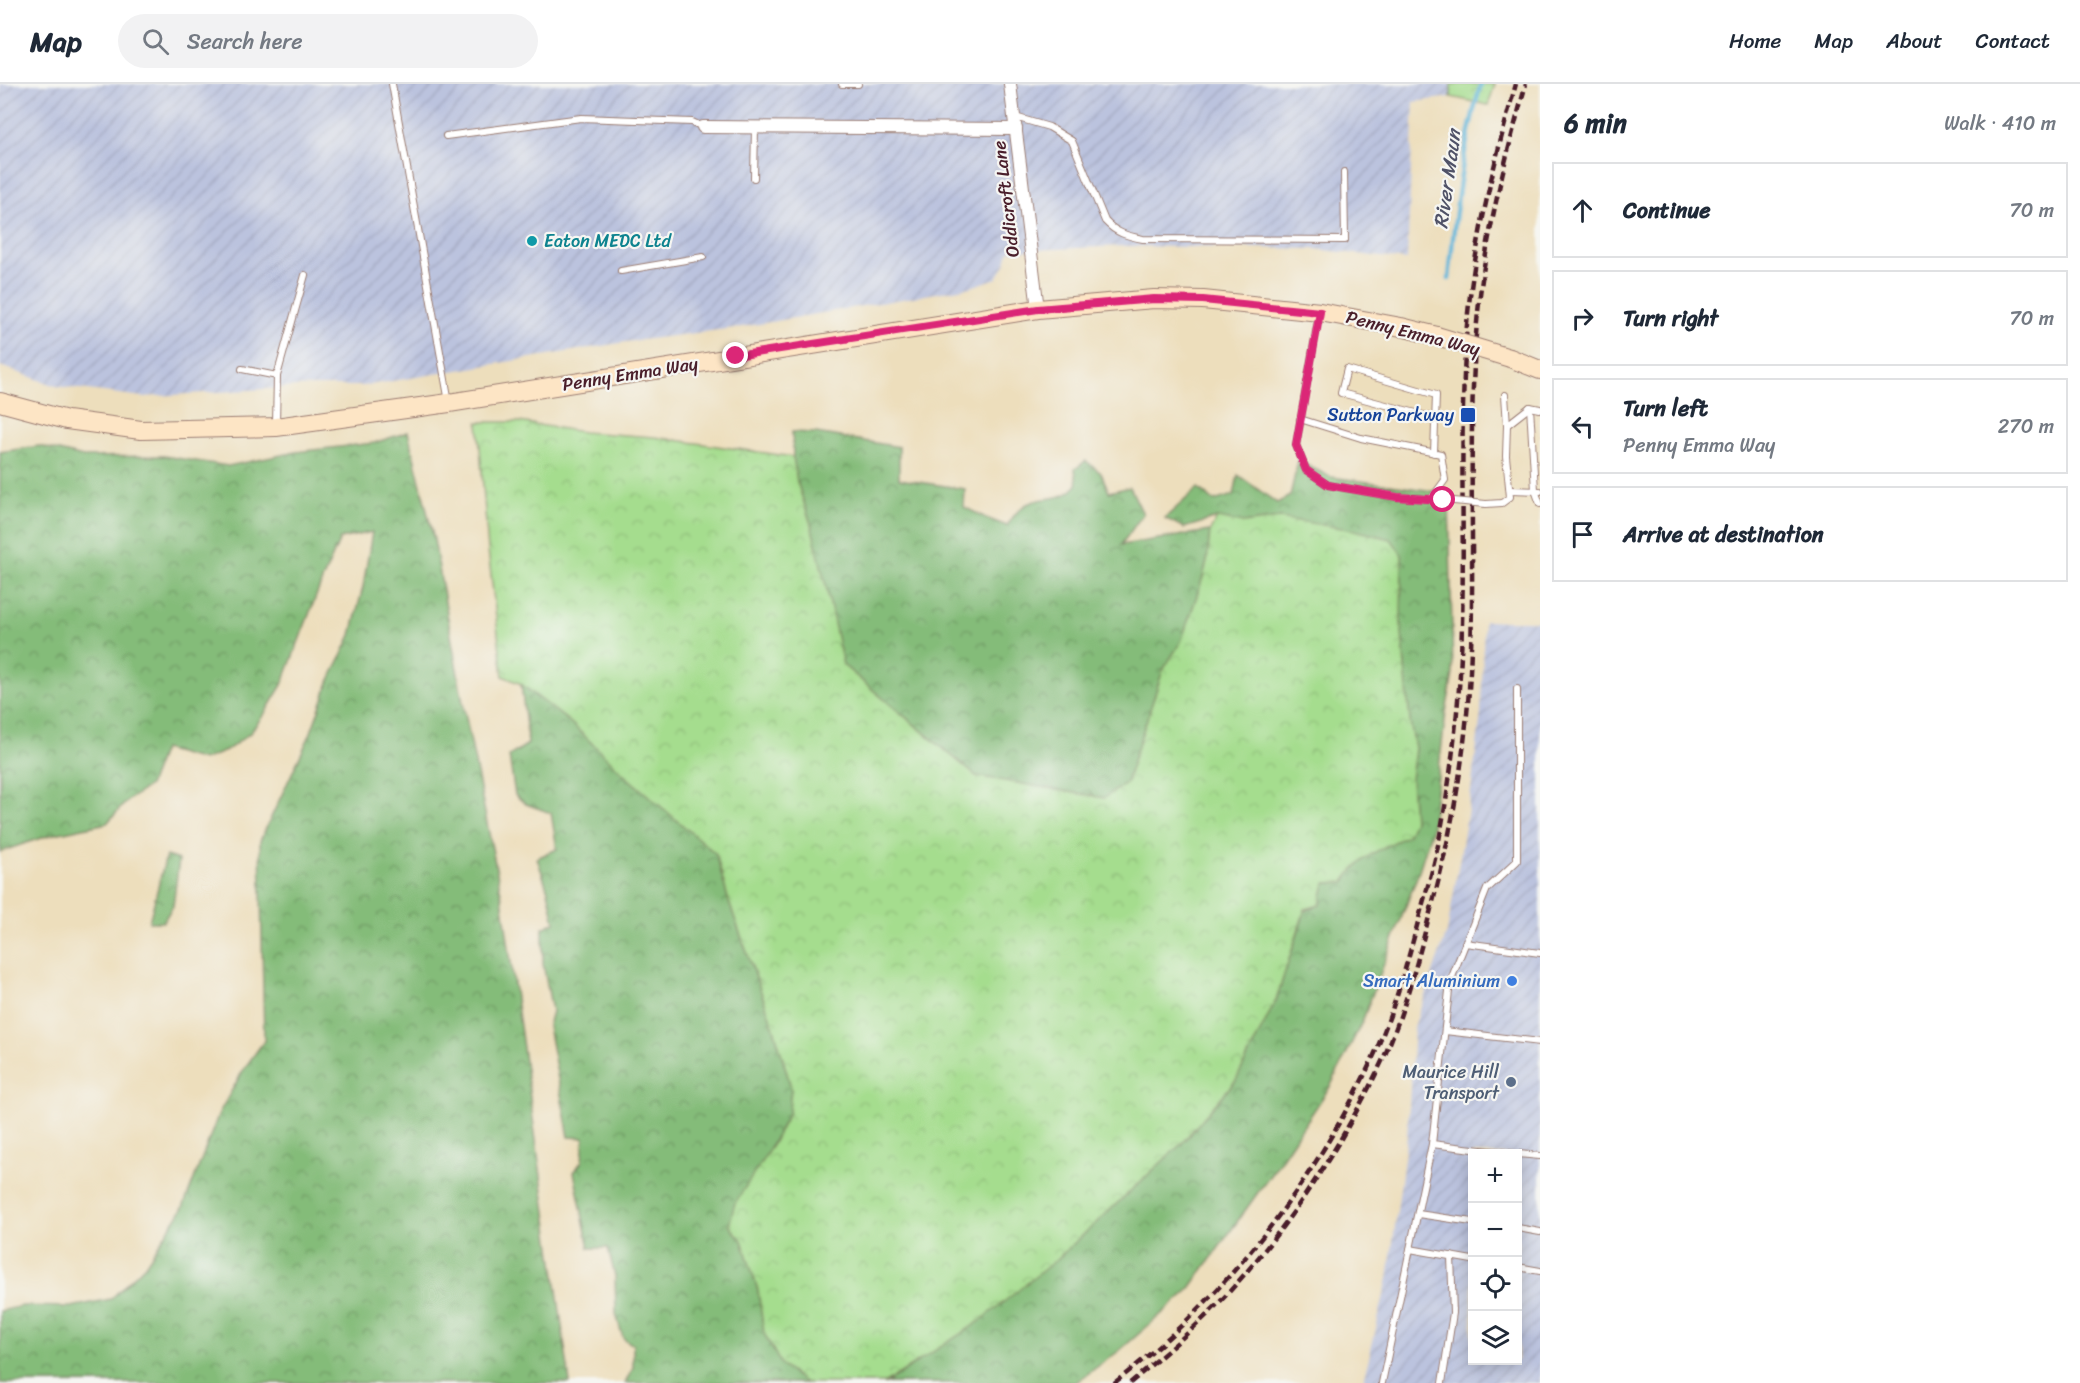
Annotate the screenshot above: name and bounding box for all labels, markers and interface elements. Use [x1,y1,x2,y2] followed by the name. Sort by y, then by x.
[118,14,538,68] search box
[30,17,82,66] text: Map
[187,22,303,61] text: Search here
[1729,22,1781,60] text: Home
[1814,22,1853,60] text: Map
[1886,22,1943,60] text: About
[1976,22,2050,60] text: Contact
[139,25,172,58] icon: search
[1564,100,1627,146] text: 6 min
[1944,106,2056,141] text: Walk · 410 m
[1423,125,1472,231] water label: River Maun
[983,139,1029,259] street label: Oddicroft Lane
[1623,191,1711,230] text: Continue
[2009,193,2054,228] text: 70 m
[1566,194,1599,227] icon: ahead
[544,225,672,257] place label: Eaton MEDC Ltd
[525,234,539,248] marker: Eaton MEDC Ltd
[1623,299,1718,338] text: Turn right
[1343,301,1484,365] street label: Penny Emma Way
[2009,301,2054,336] text: 70 m
[1566,302,1599,335] icon: right
[722,342,748,368] route end
[560,347,701,401] street label: Penny Emma Way
[1623,389,1708,428] text: Turn left
[1327,399,1455,431] place label: Sutton Parkway
[1459,406,1477,424] marker: Sutton Parkway
[1998,409,2054,444] text: 270 m
[1566,410,1599,443] icon: left
[1623,428,1775,463] text: Penny Emma Way
[1429,486,1455,512] route start
[1623,515,1824,554] text: Arrive at destination
[1566,518,1599,551] icon: arrive
[1363,965,1500,997] place label: Smart Aluminium
[1505,974,1519,988] marker: Smart Aluminium
[1402,1056,1500,1109] place label: Maurice Hill Transport
[1504,1075,1518,1089] marker: Maurice Hill Transport
[1468,1149,1522,1365] map controls
[1468,1149,1522,1203] button: +
[1468,1203,1522,1257] button: −
[1468,1257,1522,1311] button: locate
[1468,1311,1522,1365] button: layers

